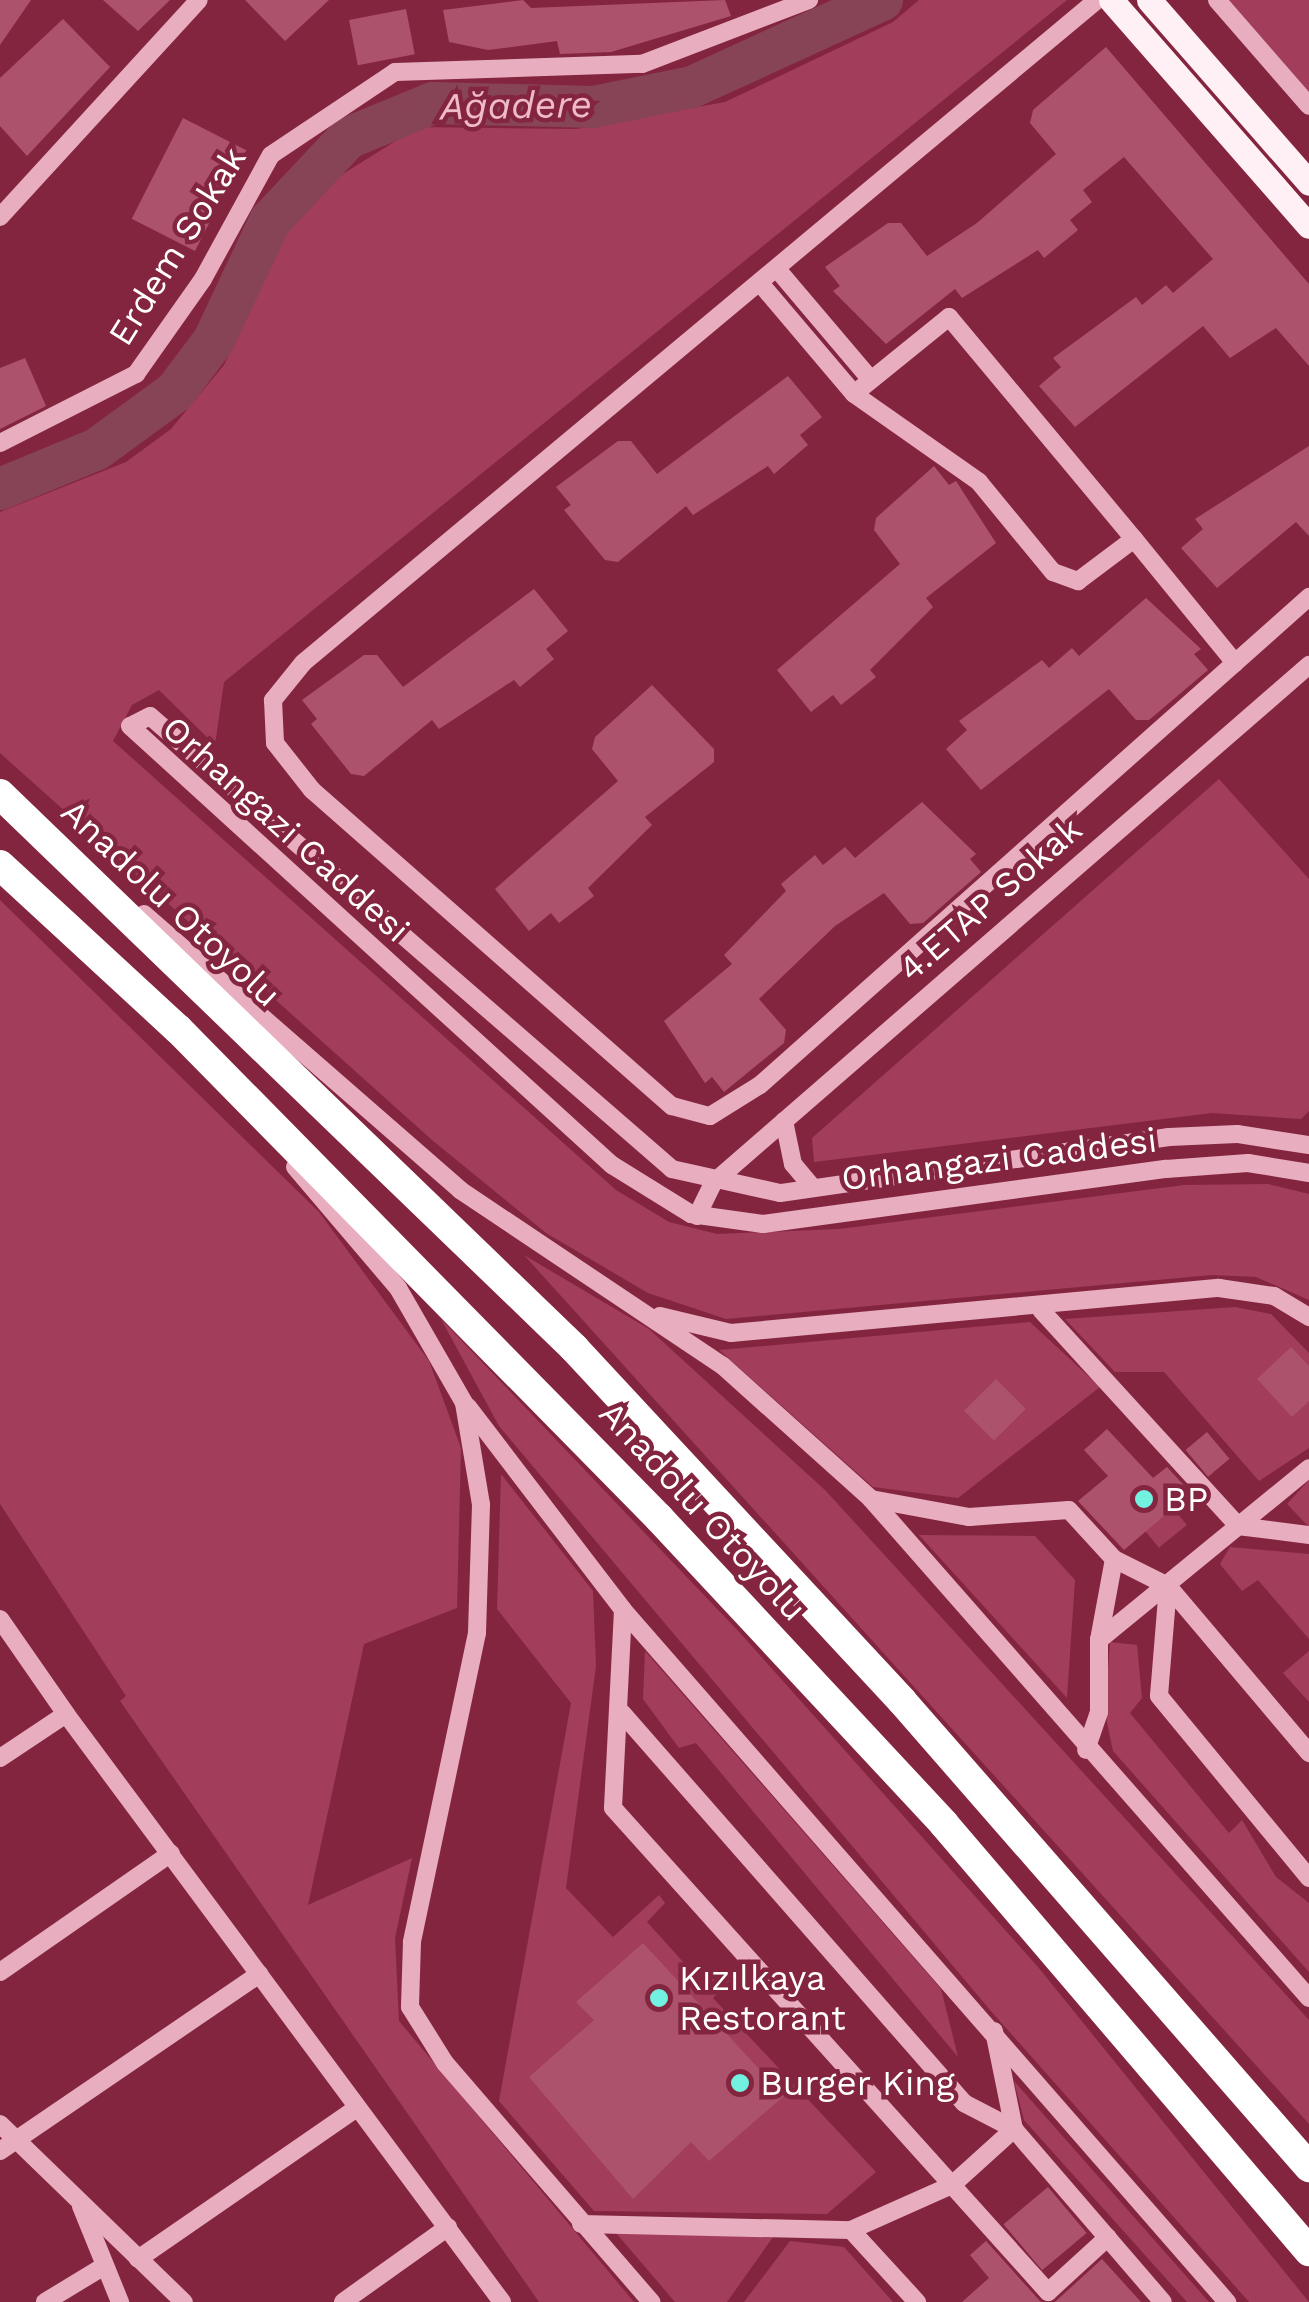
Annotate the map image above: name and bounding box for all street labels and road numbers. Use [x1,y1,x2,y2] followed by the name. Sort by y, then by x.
[99,139,255,353] street label: Erdem Sokak
[154,707,418,951] street label: Orhangazi Caddesi
[53,791,289,1015] street label: Anadolu Otoyolu
[890,808,1090,990] street label: 4.ETAP Sokak
[839,1119,1159,1199] street label: Orhangazi Caddesi
[591,1393,815,1629] street label: Anadolu Otoyolu

